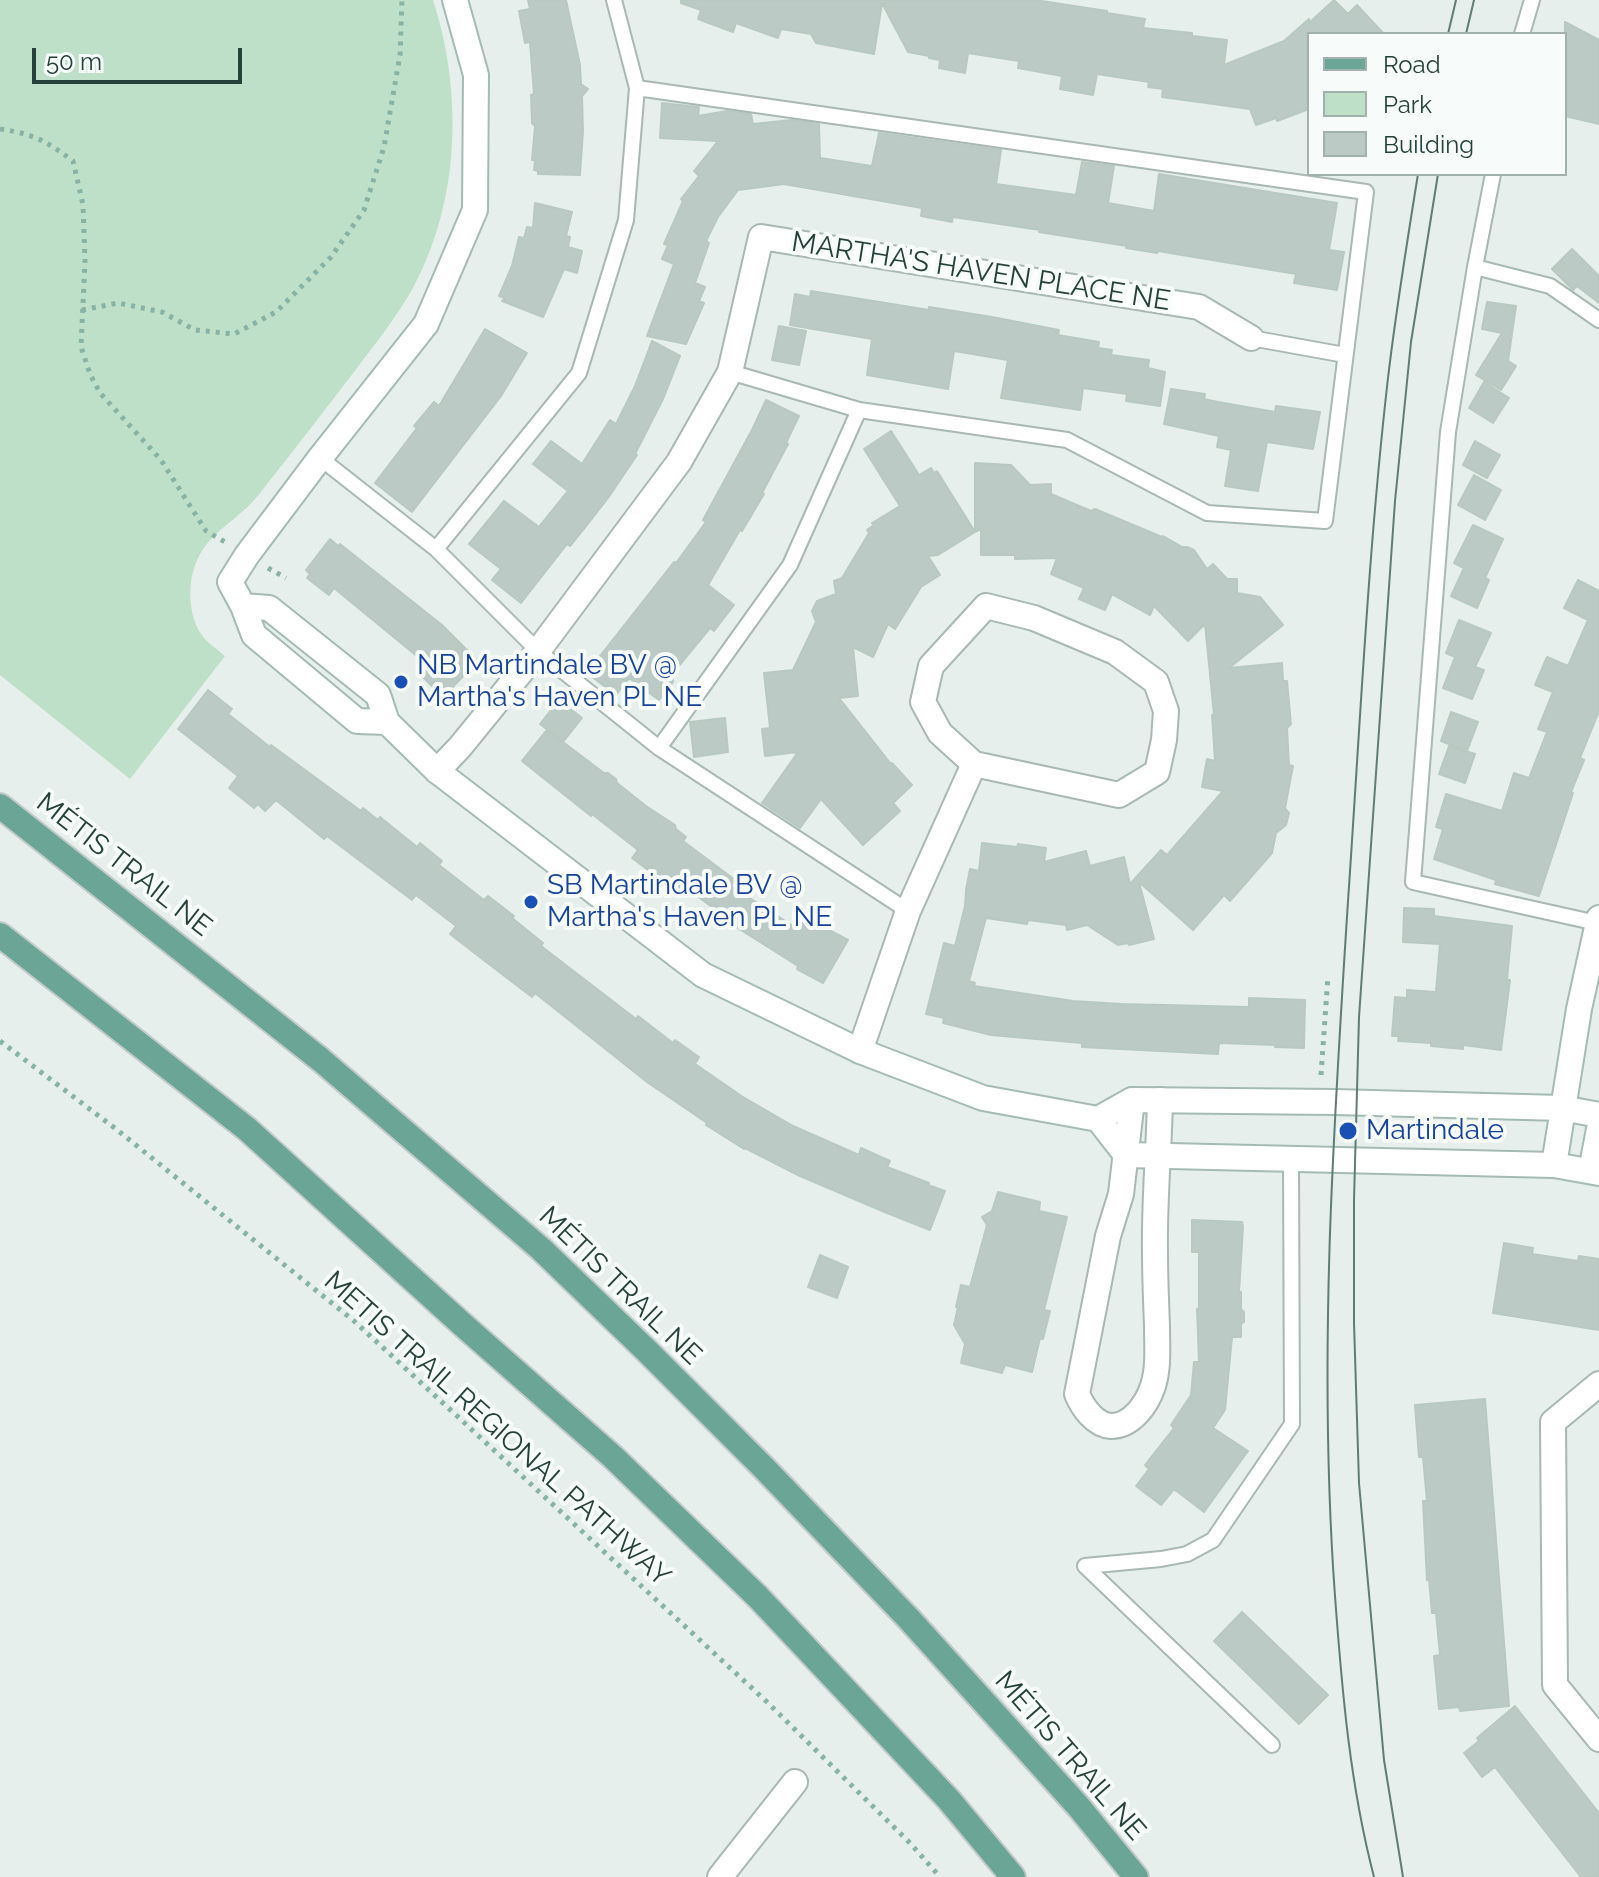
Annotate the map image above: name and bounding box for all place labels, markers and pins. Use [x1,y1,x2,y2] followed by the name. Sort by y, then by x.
[417,649,702,715] place label: NB Martindale BV @ Martha's Haven PL NE
[392,673,410,691] marker: NB Martindale BV @ Martha's Haven PL NE
[547,869,832,935] place label: SB Martindale BV @ Martha's Haven PL NE
[522,893,540,911] marker: SB Martindale BV @ Martha's Haven PL NE
[1366,1114,1504,1148] place label: Martindale
[1337,1120,1359,1142] marker: Martindale

